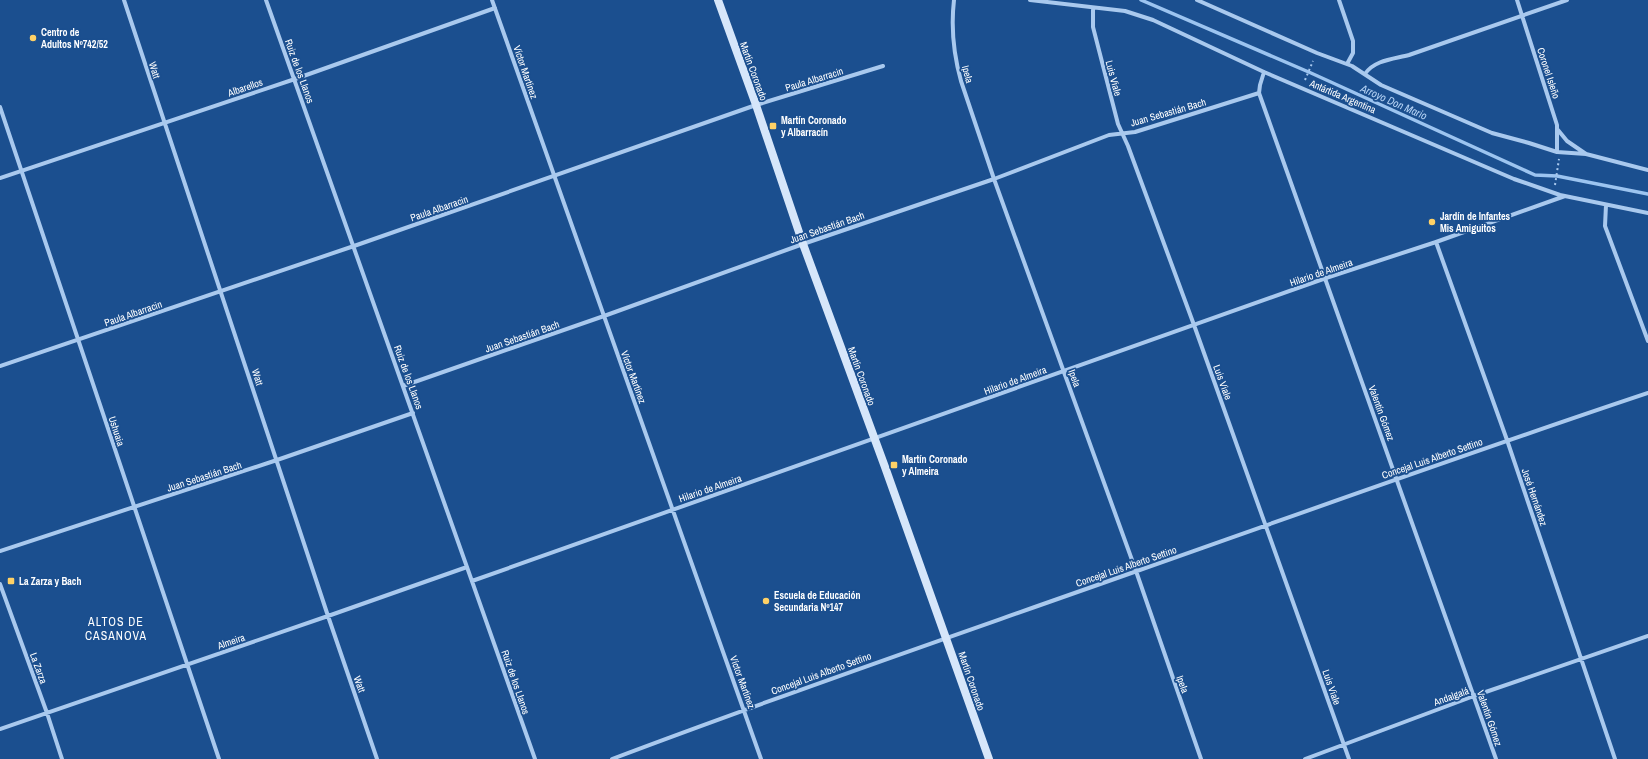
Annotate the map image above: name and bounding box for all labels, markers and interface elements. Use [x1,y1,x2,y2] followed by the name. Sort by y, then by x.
[41,26,108,51] place label: Centro de Adultos Nº742/52
[28,33,38,43] marker: Centro de Adultos Nº742/52
[282,37,317,105] street label: Ruiz de los Llanos
[737,40,770,103] street label: Martín Coronado
[510,44,541,101] street label: Víctor Martínez
[1534,46,1563,101] street label: Coronel Isleño
[1103,59,1125,98] street label: Luis Viale
[146,60,163,81] street label: Watt
[783,64,845,94] street label: Paula Albarracin
[959,64,976,85] street label: Ipela
[225,75,264,100] street label: Albarellos
[1307,76,1378,116] street label: Antártida Argentina
[1358,81,1429,123] water label: Arroyo Don Mario
[1129,95,1207,129] street label: Juan Sebastián Bach
[781,114,847,139] place label: Martín Coronado y Albarracín
[768,121,778,131] marker: Martín Coronado y Albarracín
[409,193,470,224] street label: Paula Albarracin
[788,209,866,246] street label: Juan Sebastián Bach
[1440,210,1511,235] place label: Jardín de Infantes Mis Amiguitos
[1427,217,1437,227] marker: Jardín de Infantes Mis Amiguitos
[1288,256,1355,289] street label: Hilario de Almeira
[103,298,164,329] street label: Paula Albarracin
[483,318,561,355] street label: Juan Sebastián Bach
[391,343,426,411] street label: Ruiz de los Llanos
[845,345,878,408] street label: Martín Coronado
[618,349,649,405] street label: Víctor Martínez
[982,363,1049,398] street label: Hilario de Almeira
[1210,363,1235,402] street label: Luis Viale
[249,367,266,388] street label: Watt
[1065,368,1084,389] street label: Ipela
[1365,384,1398,443] street label: Valentín Gómez
[106,415,128,448] street label: Ushuaia
[1380,435,1485,482] street label: Concejal Luis Alberto Settino
[902,453,968,478] place label: Martín Coronado y Almeira
[165,458,243,495] street label: Juan Sebastián Bach
[889,460,899,470] marker: Martín Coronado y Almeira
[1519,467,1550,528] street label: José Hernández
[677,472,744,505] street label: Hilario de Almeira
[1074,543,1179,590] street label: Concejal Luis Alberto Settino
[19,575,81,588] place label: La Zarza y Bach
[6,576,16,586] marker: La Zarza y Bach
[774,589,861,614] place label: Escuela de Educación Secundaria Nº147
[761,596,771,606] marker: Escuela de Educación Secundaria Nº147
[85,614,147,644] district label: ALTOS DE CASANOVA
[215,631,247,653] street label: Almeira
[498,648,533,716] street label: Ruiz de los Llanos
[769,649,873,698] street label: Concejal Luis Alberto Settino
[955,650,988,713] street label: Martín Coronado
[27,651,50,686] street label: La Zarza
[727,654,758,710] street label: Víctor Martínez
[1319,668,1344,707] street label: Luis Viale
[351,674,369,695] street label: Watt
[1173,674,1192,695] street label: Ipela
[1431,684,1471,709] street label: Andalgalá
[1474,689,1505,748] street label: Valentín Gómez

